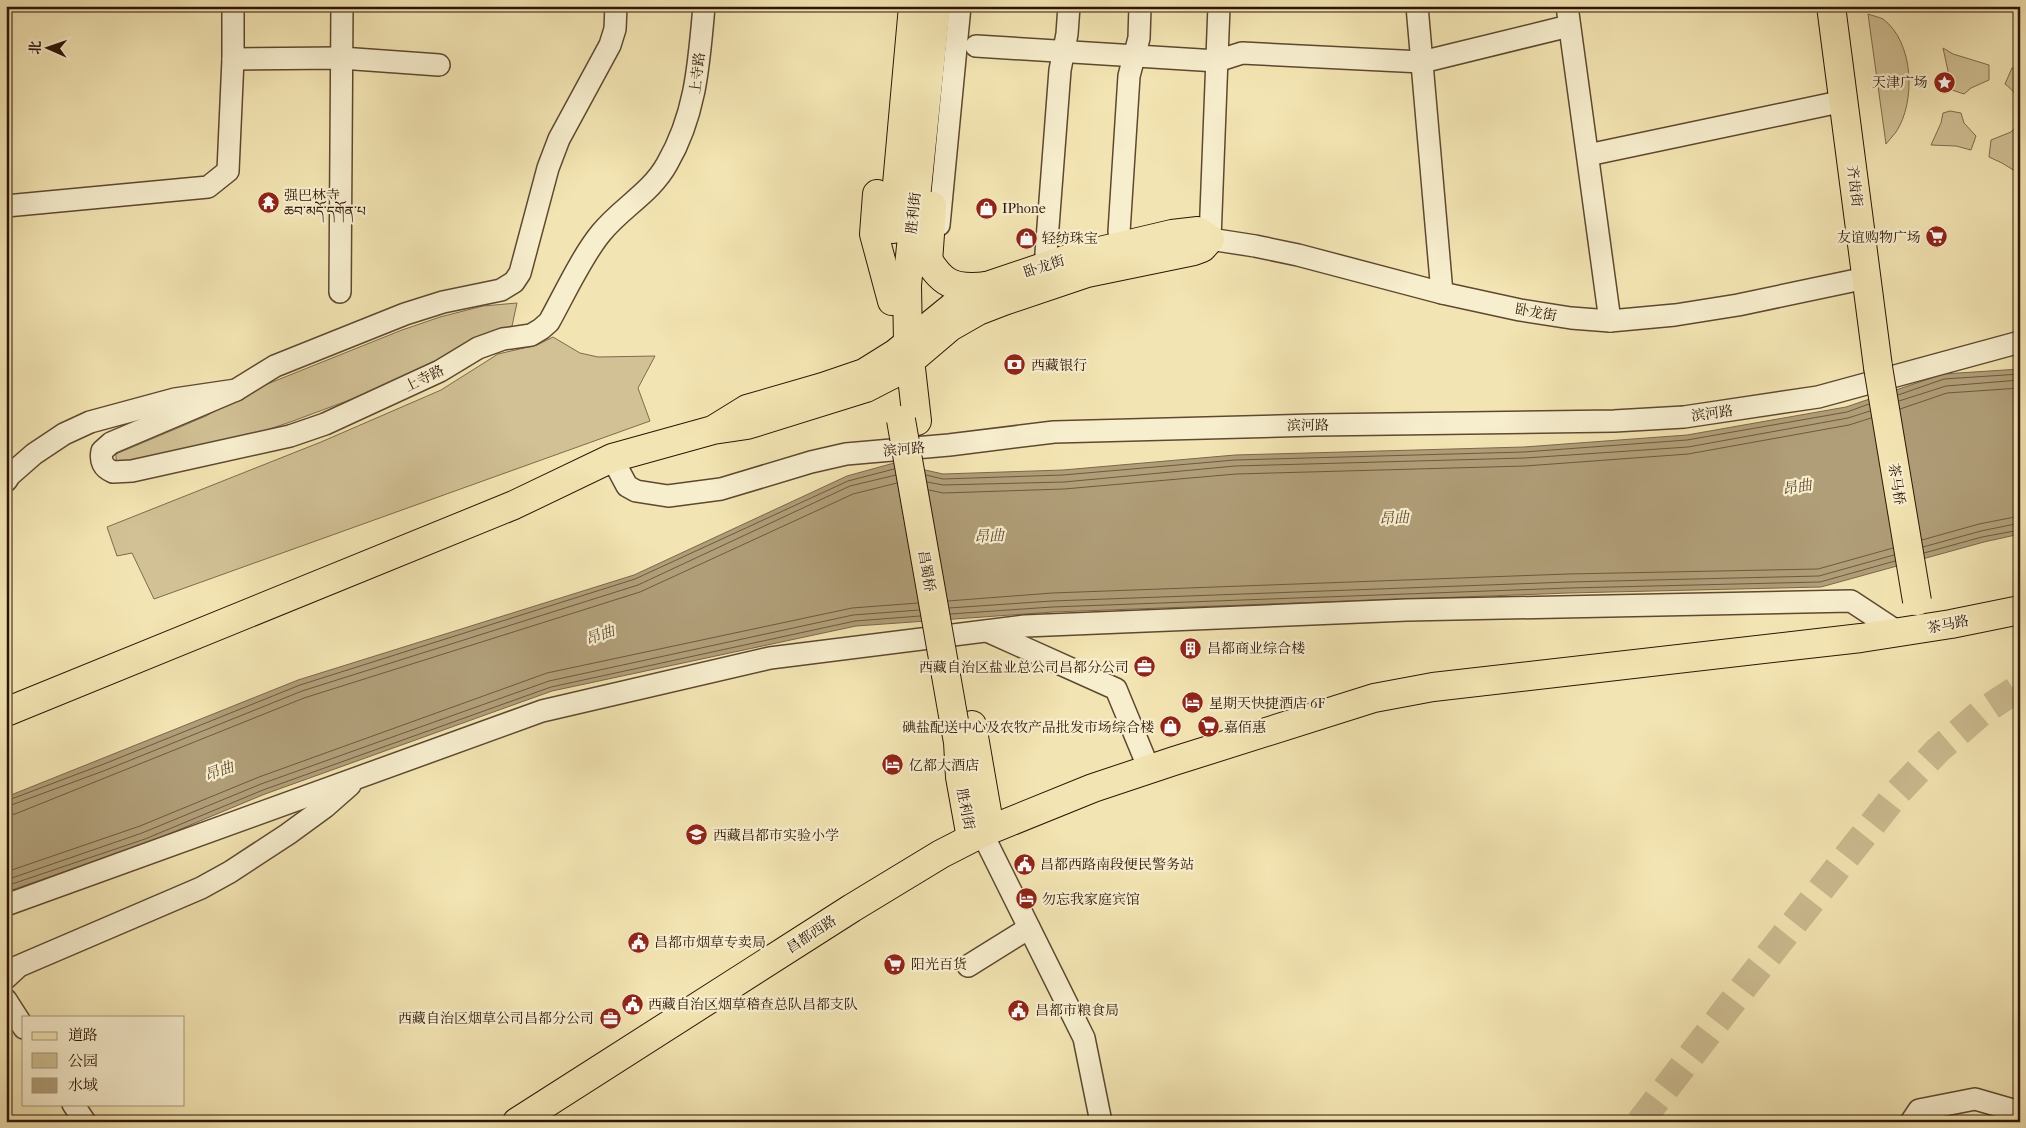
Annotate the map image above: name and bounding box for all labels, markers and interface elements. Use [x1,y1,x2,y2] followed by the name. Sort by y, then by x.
[22,22,72,72] north arrow
[27,40,44,55] text: 北
[687,51,708,95] street label: 上寺路
[1932,70,1956,94] place icon: 天津广场
[1872,74,1928,91] place label: 天津广场
[1844,164,1865,208] street label: 齐齿街
[284,187,366,223] place label: 强巴林寺 ཆབ་མདོ་དགོན་པ
[256,191,280,215] temple icon: 强巴林寺 ཆབ་མདོ་དགོན་པ
[903,191,924,235] street label: 胜利街
[974,196,998,220] shop icon: IPhone
[1002,200,1046,217] place label: IPhone
[1925,225,1949,249] supermarket icon: 友谊购物广场
[1014,226,1038,250] shop icon: 轻纺珠宝
[1837,229,1921,246] place label: 友谊购物广场
[1042,230,1098,247] place label: 轻纺珠宝
[1022,252,1067,281] street label: 卧龙街
[1514,300,1558,325] street label: 卧龙街
[1003,353,1027,377] bank icon: 西藏银行
[1031,357,1087,374] place label: 西藏银行
[402,362,447,395] street label: 上寺路
[1690,402,1734,425] street label: 滨河路
[1287,417,1329,434] street label: 滨河路
[882,439,926,460] street label: 滨河路
[1885,462,1908,506] street label: 茶马桥
[1781,475,1815,498] water label: 昂曲
[1379,508,1411,528] water label: 昂曲
[974,526,1006,546] water label: 昂曲
[914,549,939,593] street label: 昌蜀桥
[1926,612,1970,637] street label: 茶马路
[583,621,619,649] water label: 昂曲
[1179,636,1203,660] building icon: 昌都商业综合楼
[1207,640,1305,657] place label: 昌都商业综合楼
[1133,655,1157,679] office icon: 西藏自治区盐业总公司昌都分公司
[919,659,1129,676] place label: 西藏自治区盐业总公司昌都分公司
[1181,691,1205,715] hotel icon: 星期天快捷酒店 6F
[1209,695,1326,712] place label: 星期天快捷酒店 6F
[1158,715,1182,739] shop icon: 碘盐配送中心及农牧产品批发市场综合楼
[1196,715,1220,739] supermarket icon: 嘉佰惠
[902,719,1154,736] place label: 碘盐配送中心及农牧产品批发市场综合楼
[1224,719,1266,736] place label: 嘉佰惠
[881,753,905,777] hotel icon: 亿都大酒店
[202,757,238,785] water label: 昂曲
[909,757,979,774] place label: 亿都大酒店
[953,787,978,831] street label: 胜利街
[685,823,709,847] school or university icon: 西藏昌都市实验小学
[713,827,839,844] place label: 西藏昌都市实验小学
[1012,852,1036,876] public building icon: 昌都西路南段便民警务站
[1040,856,1194,873] place label: 昌都西路南段便民警务站
[1014,887,1038,911] hotel icon: 勿忘我家庭宾馆
[1042,891,1140,908] place label: 勿忘我家庭宾馆
[783,912,839,957] street label: 昌都西路
[626,930,650,954] public building icon: 昌都市烟草专卖局
[654,934,766,951] place label: 昌都市烟草专卖局
[883,952,907,976] supermarket icon: 阳光百货
[911,956,967,973] place label: 阳光百货
[620,992,644,1016] public building icon: 西藏自治区烟草稽查总队昌都支队
[648,996,858,1013] place label: 西藏自治区烟草稽查总队昌都支队
[1007,998,1031,1022] public building icon: 昌都市粮食局
[1035,1002,1119,1019] place label: 昌都市粮食局
[598,1006,622,1030] office icon: 西藏自治区烟草公司昌都分公司
[398,1010,594,1027] place label: 西藏自治区烟草公司昌都分公司
[22,1016,185,1106] legend
[68,1026,98,1044] text: 道路
[68,1052,98,1070] text: 公园
[68,1076,98,1094] text: 水域

